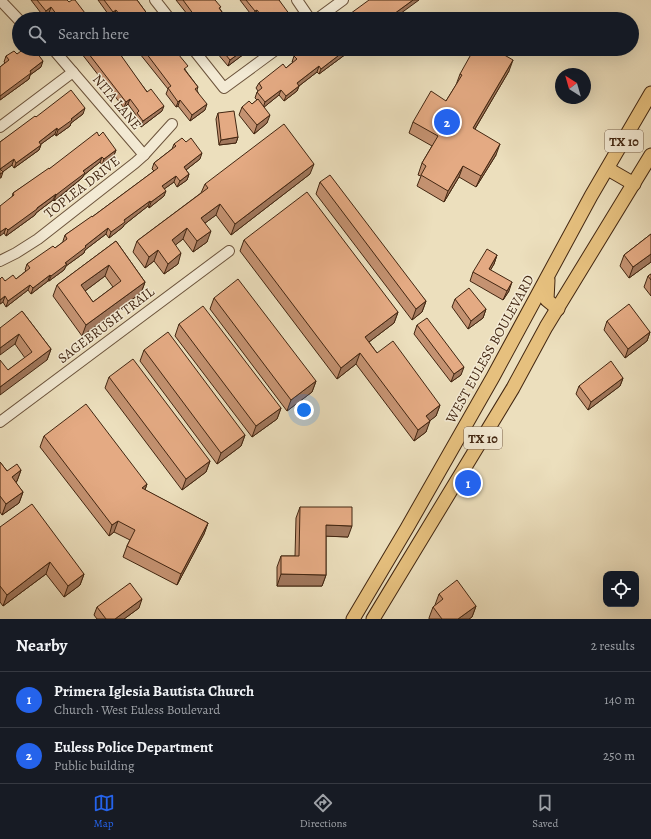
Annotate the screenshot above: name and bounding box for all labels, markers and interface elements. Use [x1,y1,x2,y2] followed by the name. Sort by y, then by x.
[12,12,639,56] search box
[26,23,48,45] icon: search
[58,24,129,44] text: Search here
[555,68,591,104] north arrow
[88,70,146,134] street label: NITA LANE
[434,107,460,137] pin: 2
[605,130,643,152] road number: TX 10
[40,151,124,223] street label: TOPLEA DRIVE
[441,271,539,427] street label: WEST EULESS BOULEVARD
[54,282,159,368] street label: SAGEBRUSH TRAIL
[294,400,314,420] your location
[464,427,502,449] road number: TX 10
[455,468,481,498] pin: 1
[603,571,639,607] map controls
[603,571,639,607] button: locate
[16,634,67,657] text: Nearby
[591,637,635,654] text: 2 results
[54,681,254,701] text: Primera Iglesia Bautista Church
[27,691,31,708] text: 1
[604,691,635,708] text: 140 m
[54,701,220,718] text: Church · West Euless Boulevard
[54,737,213,757] text: Euless Police Department
[26,747,32,764] text: 2
[603,747,635,764] text: 250 m
[54,757,134,774] text: Public building
[93,792,115,831] tab: Map
[300,792,347,831] tab: Directions
[532,792,558,831] tab: Saved

